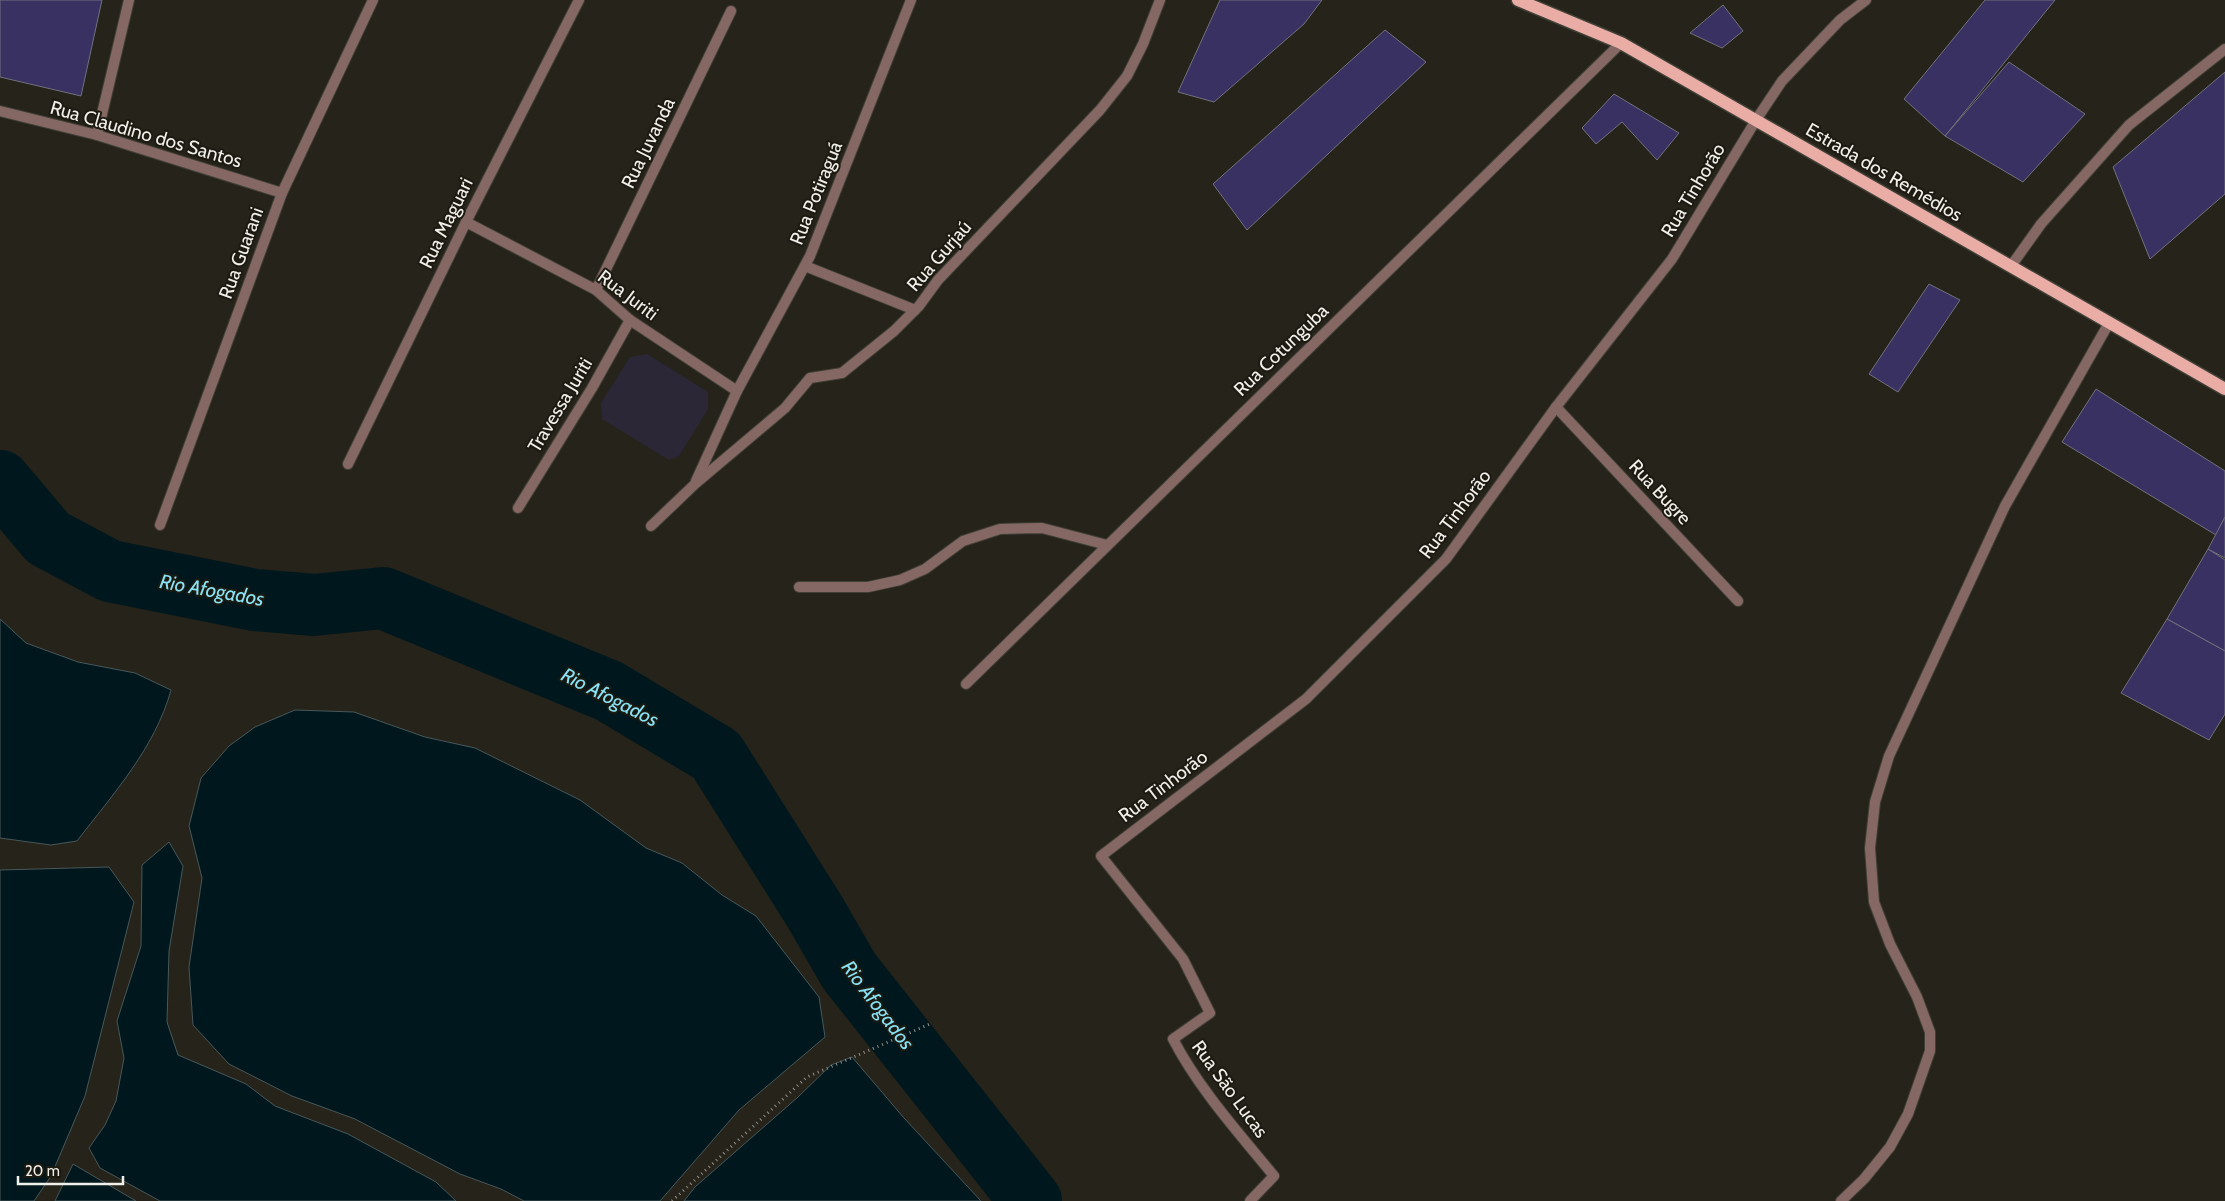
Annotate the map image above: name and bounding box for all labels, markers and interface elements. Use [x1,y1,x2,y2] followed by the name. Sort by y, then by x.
[616,94,680,192] street label: Rua Juvanda
[48,96,245,172] street label: Rua Claudino dos Santos
[1802,118,1966,226] street label: Estrada dos Remédios
[785,138,847,248] street label: Rua Potiraguá
[1656,139,1730,241] street label: Rua Tinhorão
[414,174,478,272] street label: Rua Maguari
[214,204,268,302] street label: Rua Guarani
[902,216,976,296] street label: Rua Gurjaú
[593,265,663,325] street label: Rua Juriti
[1229,299,1333,401] street label: Rua Cotunguba
[523,354,597,456] street label: Travessa Juriti
[1624,455,1696,530] street label: Rua Bugre
[1414,465,1496,563] street label: Rua Tinhorão
[158,569,266,611] water label: Rio Afogados
[558,662,663,732] water label: Rio Afogados
[1114,745,1212,827] street label: Rua Tinhorão
[837,956,919,1055] water label: Rio Afogados
[1187,1036,1273,1142] street label: Rua São Lucas
[18,1154,122,1186] scale bar
[25,1162,60,1180] text: 20 m

